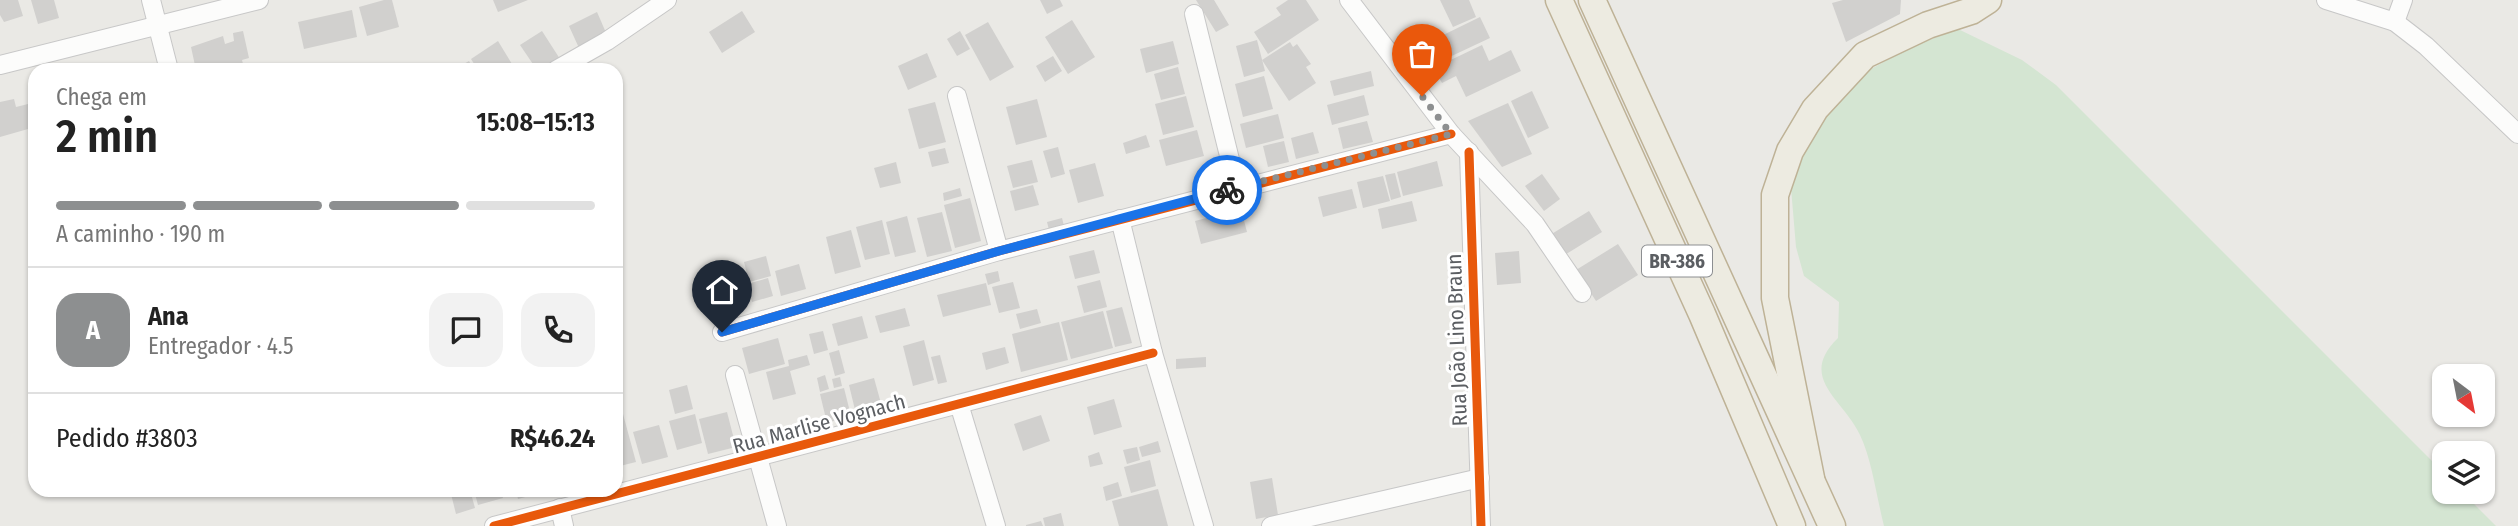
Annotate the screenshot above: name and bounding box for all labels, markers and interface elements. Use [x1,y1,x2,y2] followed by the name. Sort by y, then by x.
[1392,24,1452,96] pin
[1403,35,1441,73] icon: bag
[56,83,147,111] text: Chega em
[476,107,595,138] text: 15:08–15:13
[56,109,158,164] text: 2 min
[1192,155,1262,225] courier
[1208,171,1246,209] icon: bike
[56,220,225,248] text: A caminho · 190 m
[1642,246,1712,276] road number: BR-386
[1441,253,1473,427] street label: Rua João Lino Braun
[692,260,752,332] pin
[703,271,741,309] icon: home
[429,293,503,367] button: chat
[521,293,595,367] button: phone
[148,301,189,332] text: Ana
[86,315,100,346] text: A
[148,332,294,360] text: Entregador · 4.5
[2432,364,2496,427] north arrow
[2432,364,2495,504] map controls
[730,388,908,460] street label: Rua Marlise Vognach
[56,423,198,454] text: Pedido #3803
[510,423,595,454] text: R$46.24
[2432,441,2495,504] button: layers

